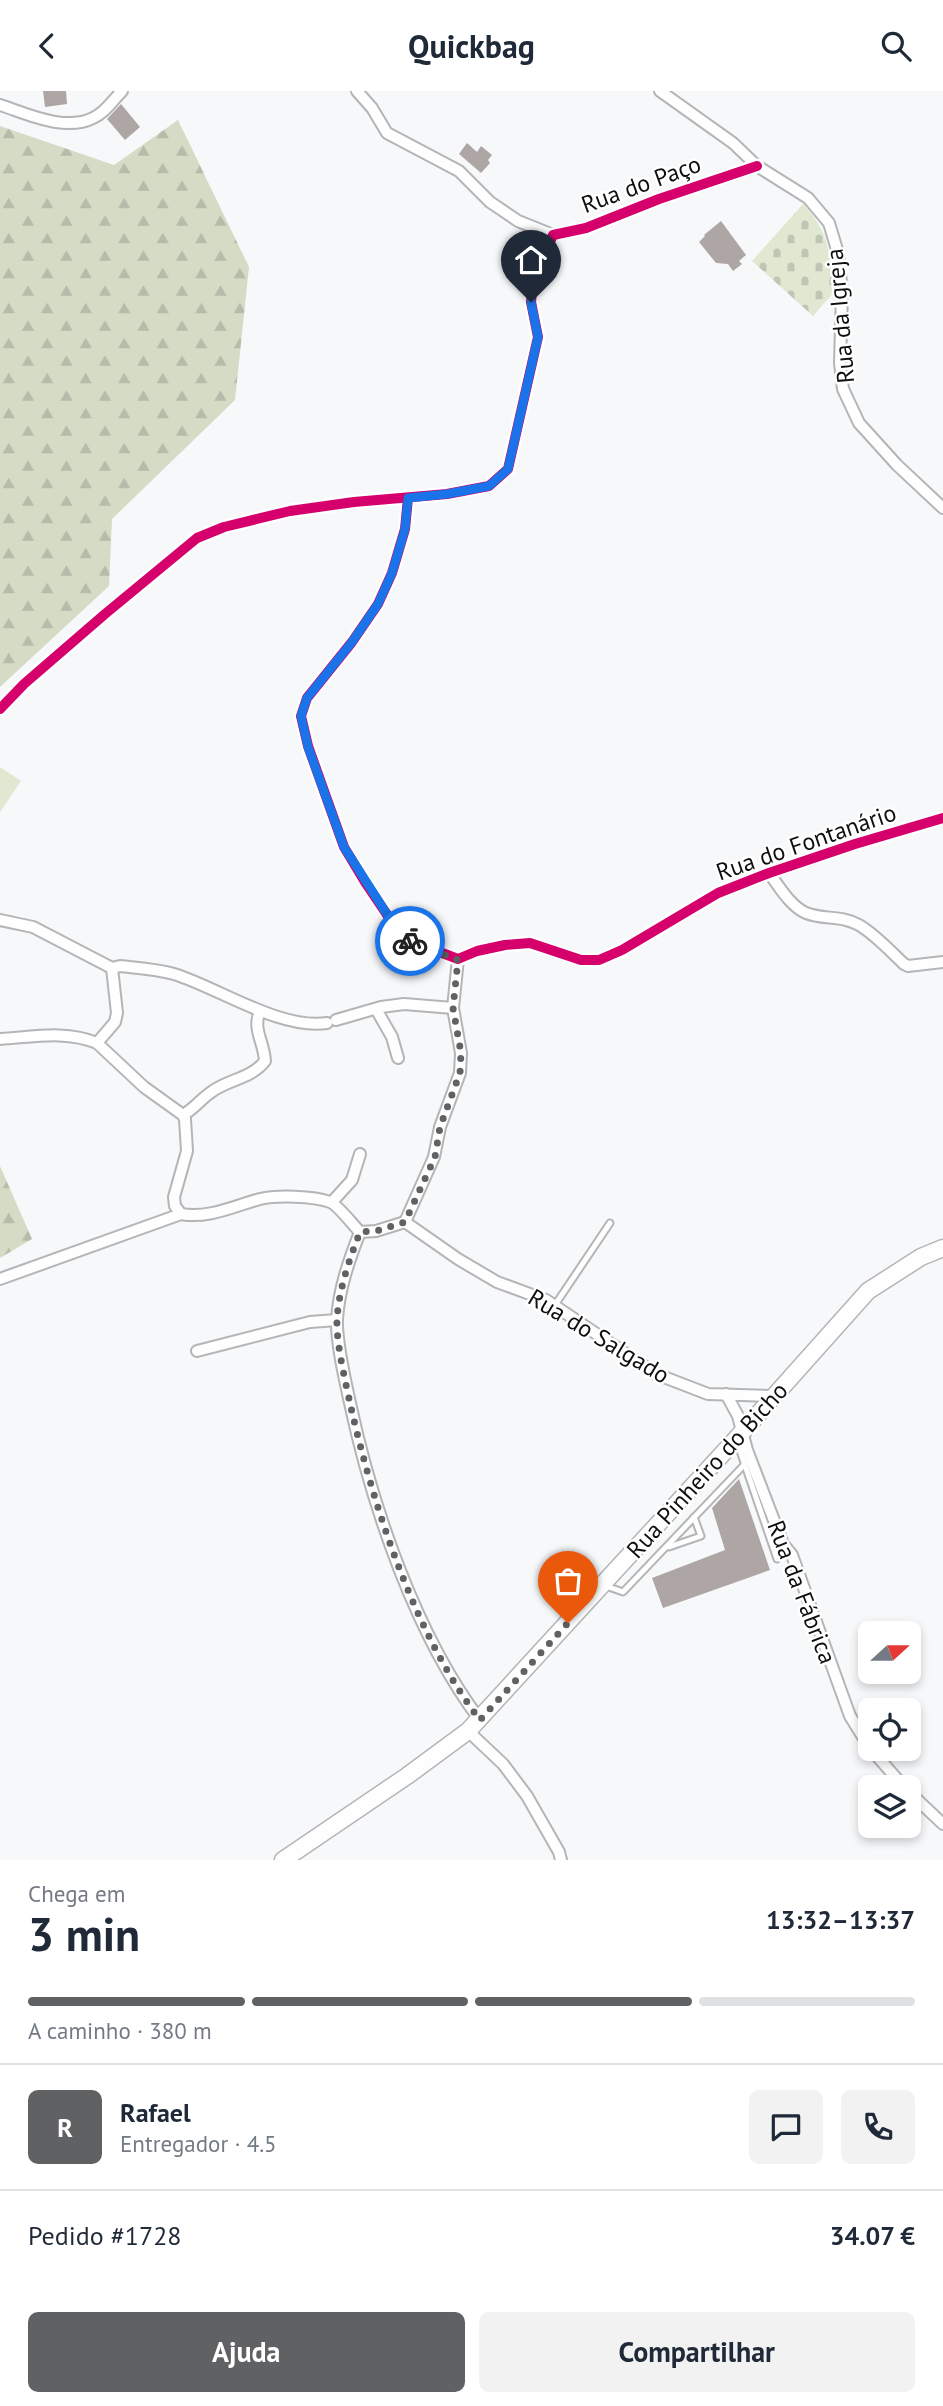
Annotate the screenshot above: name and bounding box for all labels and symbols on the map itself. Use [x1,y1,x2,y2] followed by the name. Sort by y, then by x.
[577,148,705,220] street label: Rua do Paço
[501,230,561,302] pin
[819,247,861,385] street label: Rua da Igreja
[712,797,900,887] street label: Rua do Fontanário
[375,906,445,976] courier
[523,1282,675,1390] street label: Rua do Salgado
[620,1375,794,1565] street label: Rua Pinheiro do Bicho
[760,1516,844,1668] street label: Rua da Fábrica
[538,1551,598,1623] pin
[858,1621,920,1683] north arrow

